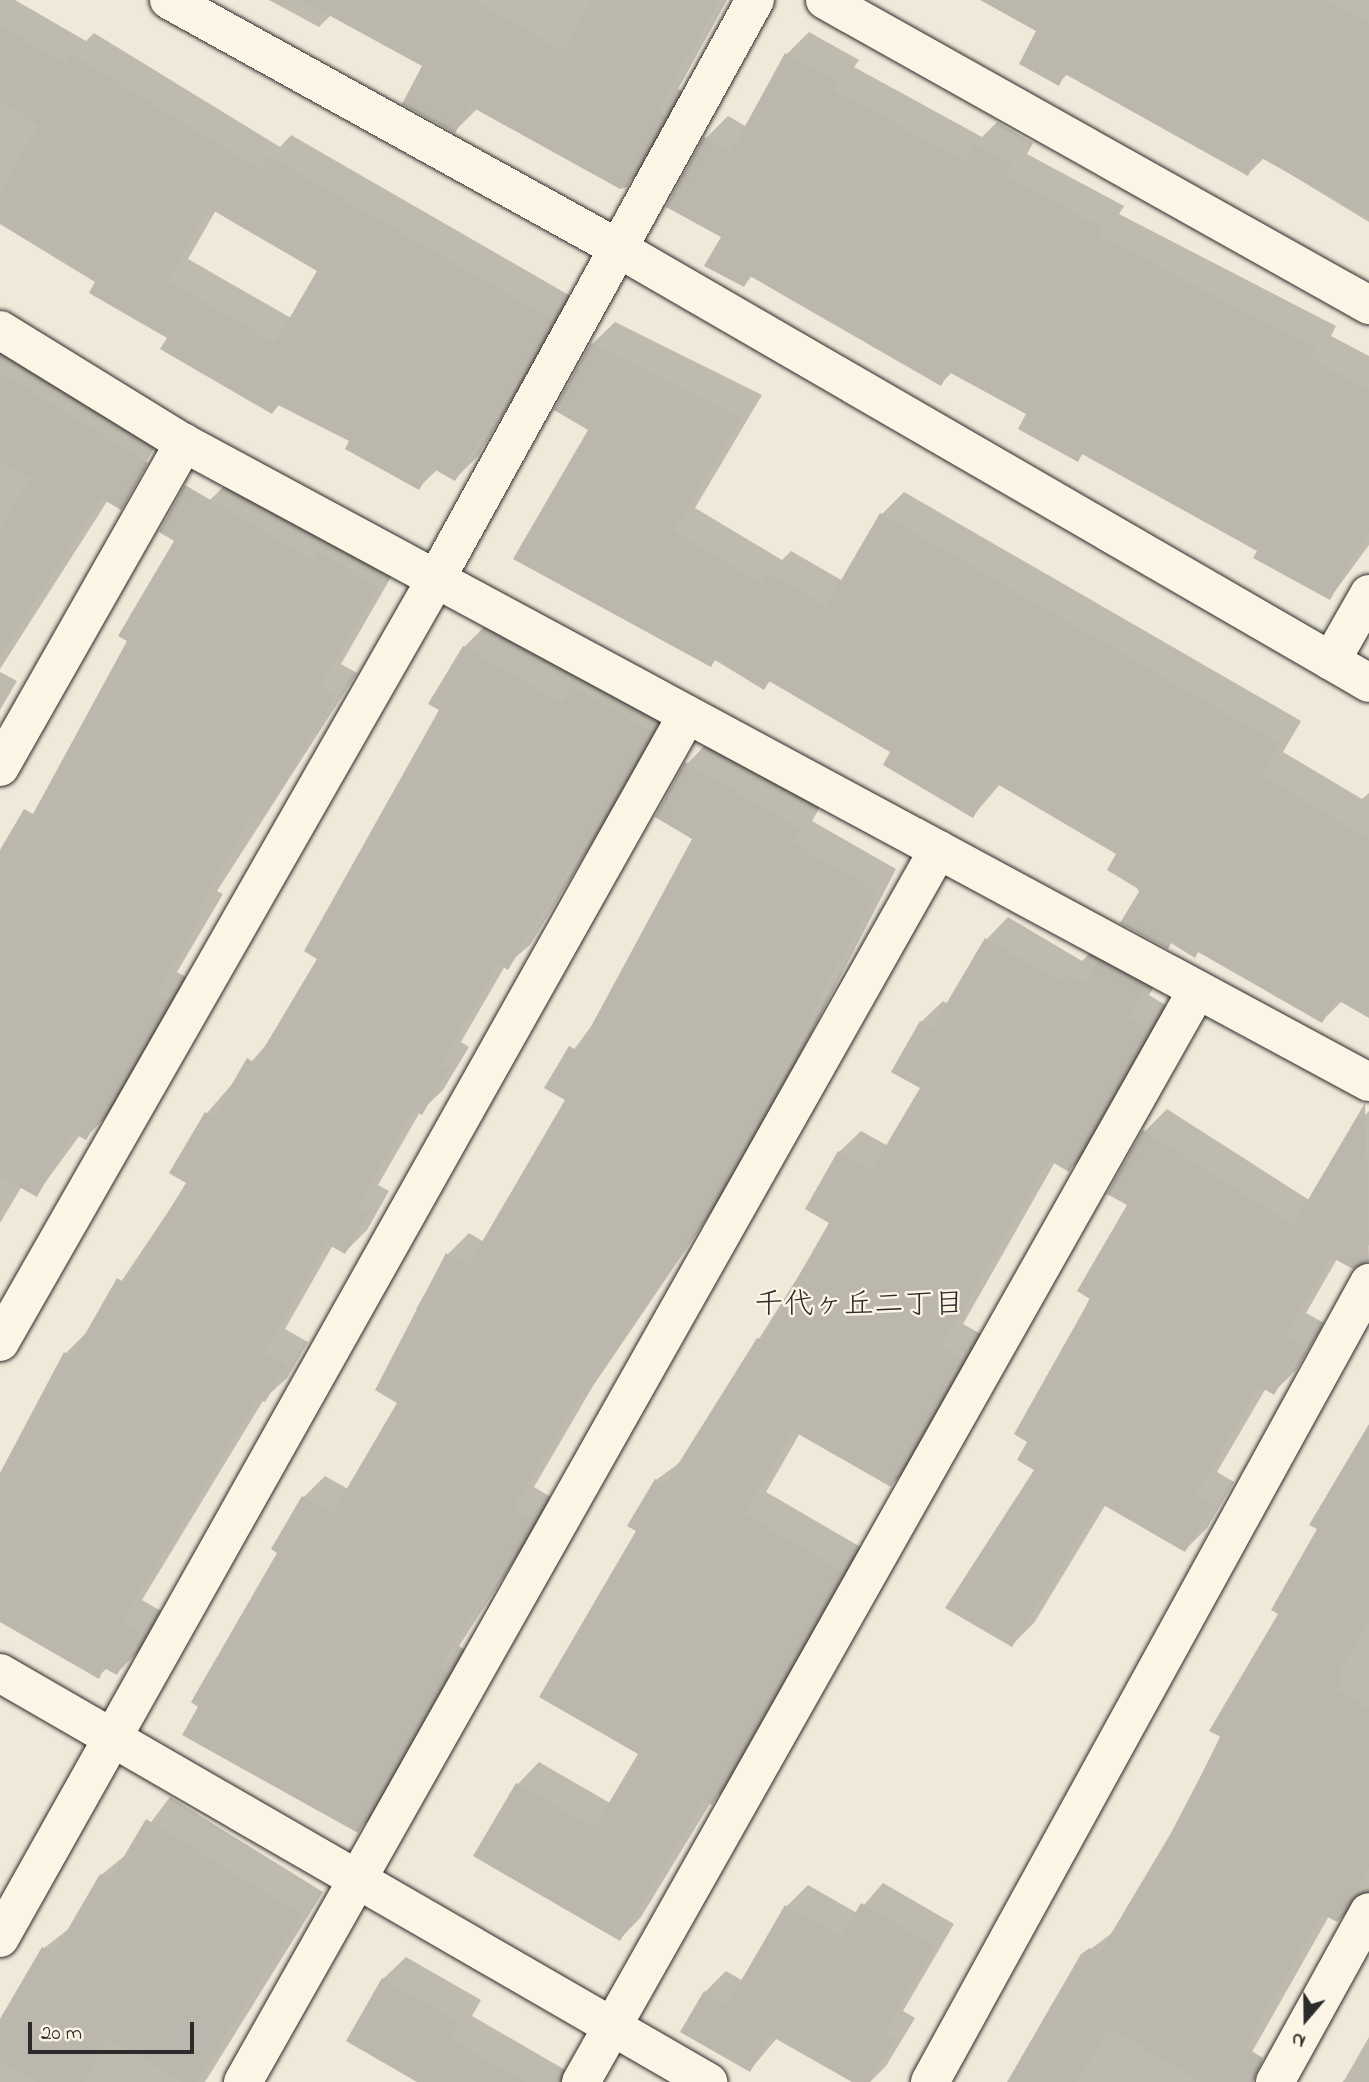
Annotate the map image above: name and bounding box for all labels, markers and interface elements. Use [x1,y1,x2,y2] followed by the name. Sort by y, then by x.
[754,1288,964,1324] district label: 千代ヶ丘二丁目
[1271,1984,1341,2054] north arrow
[32,2008,198,2052] scale bar
[41,2019,82,2049] text: 20 m
[1288,2024,1309,2054] text: N

